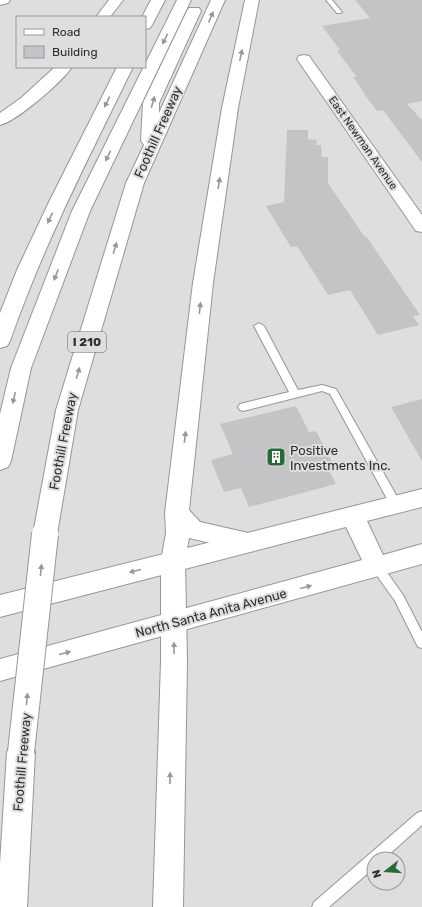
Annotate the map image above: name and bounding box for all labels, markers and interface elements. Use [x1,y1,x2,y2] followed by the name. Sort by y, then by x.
[208,11,214,23] one-way arrow
[16,16,146,68] legend
[52,25,80,39] text: Road
[161,33,168,45] one-way arrow
[52,45,98,59] text: Building
[239,49,245,62] one-way arrow
[131,84,185,180] street label: Foothill Freeway
[326,94,400,192] street label: East Newman Avenue
[104,96,111,108] one-way arrow
[150,96,156,108] one-way arrow
[104,150,111,162] one-way arrow
[216,177,222,189] one-way arrow
[47,213,53,224] one-way arrow
[112,242,118,254] one-way arrow
[53,270,59,282] one-way arrow
[197,302,204,314] one-way arrow
[68,332,106,352] road number: I 210
[75,366,81,378] one-way arrow
[46,391,80,491] street label: Foothill Freeway
[11,392,17,404] one-way arrow
[182,431,188,443] one-way arrow
[290,443,391,473] place label: Positive Investments Inc.
[265,446,287,468] building icon: Positive Investments Inc.
[38,564,45,576] one-way arrow
[129,568,141,574] one-way arrow
[300,584,312,590] one-way arrow
[134,586,288,640] street label: North Santa Anita Avenue
[171,641,177,654] one-way arrow
[59,650,71,656] one-way arrow
[24,693,30,705] one-way arrow
[10,712,34,812] street label: Foothill Freeway
[167,772,174,784] one-way arrow
[366,851,406,891] north arrow
[370,868,384,879] text: N

